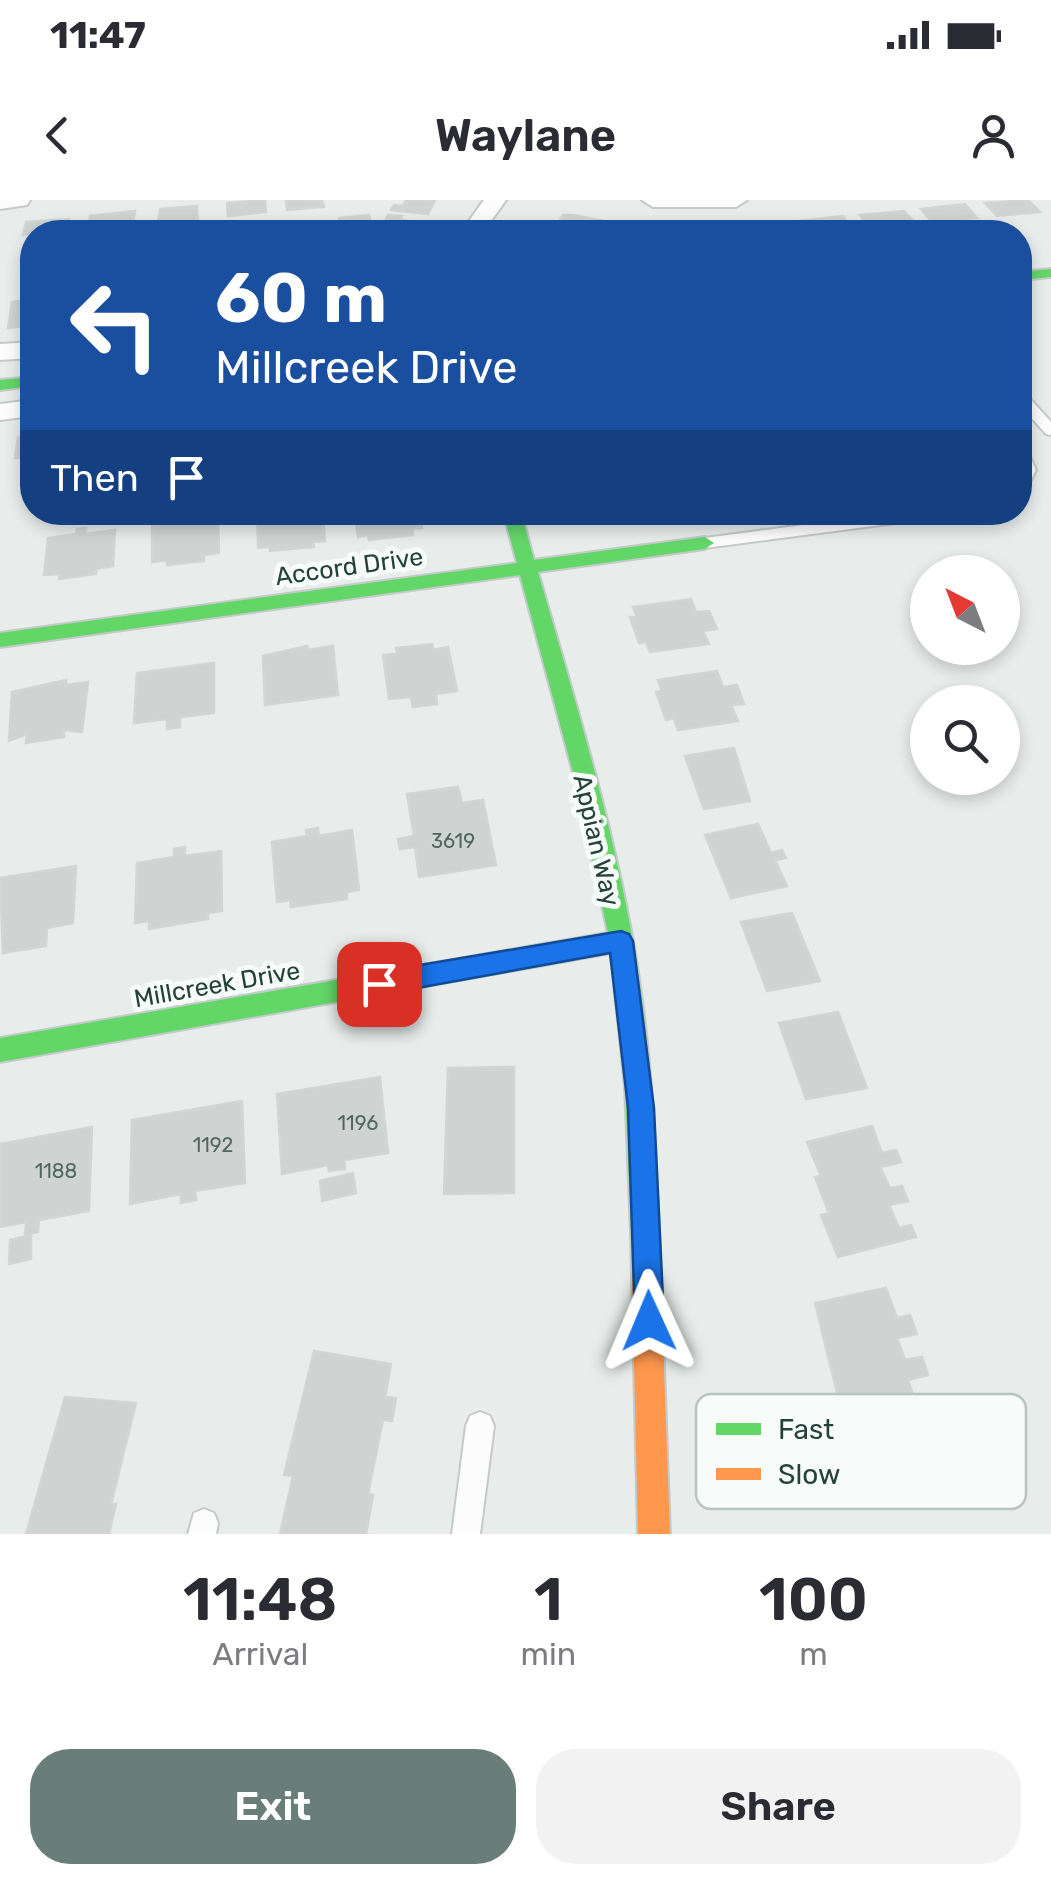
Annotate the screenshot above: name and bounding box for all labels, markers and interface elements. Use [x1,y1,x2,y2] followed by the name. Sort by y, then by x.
[50,12,146,58] text: 11:47
[30,108,85,163] icon: back
[966,108,1021,163] icon: person
[435,109,616,162] text: Waylane
[215,257,387,340] text: 60 m
[50,260,180,390] icon: left
[215,341,518,394] text: Millcreek Drive
[159,450,214,505] icon: arrive
[50,455,139,501] text: Then
[273,542,425,591] street label: Accord Drive
[910,555,1020,665] north arrow
[910,555,1020,795] map controls
[910,685,1020,795] button: search
[567,772,626,909] street label: Appian Way
[431,829,475,853] house number: 3619
[337,942,422,1027] pin
[132,956,302,1013] street label: Millcreek Drive
[352,957,407,1012] icon: arrive
[338,1111,378,1135] house number: 1196
[193,1133,233,1157] house number: 1192
[35,1159,77,1183] house number: 1188
[597,1269,701,1373] position arrow
[696,1394,1026,1509] legend
[778,1413,834,1446] text: Fast
[778,1458,840,1491] text: Slow
[183,1564,337,1635] text: 11:48
[534,1564,563,1635] text: 1
[759,1564,868,1635] text: 100
[212,1635,308,1673] text: Arrival
[520,1635,576,1673] text: min
[799,1635,828,1673] text: m
[30,1749,516,1864] button: Exit
[536,1749,1021,1864] button: Share

